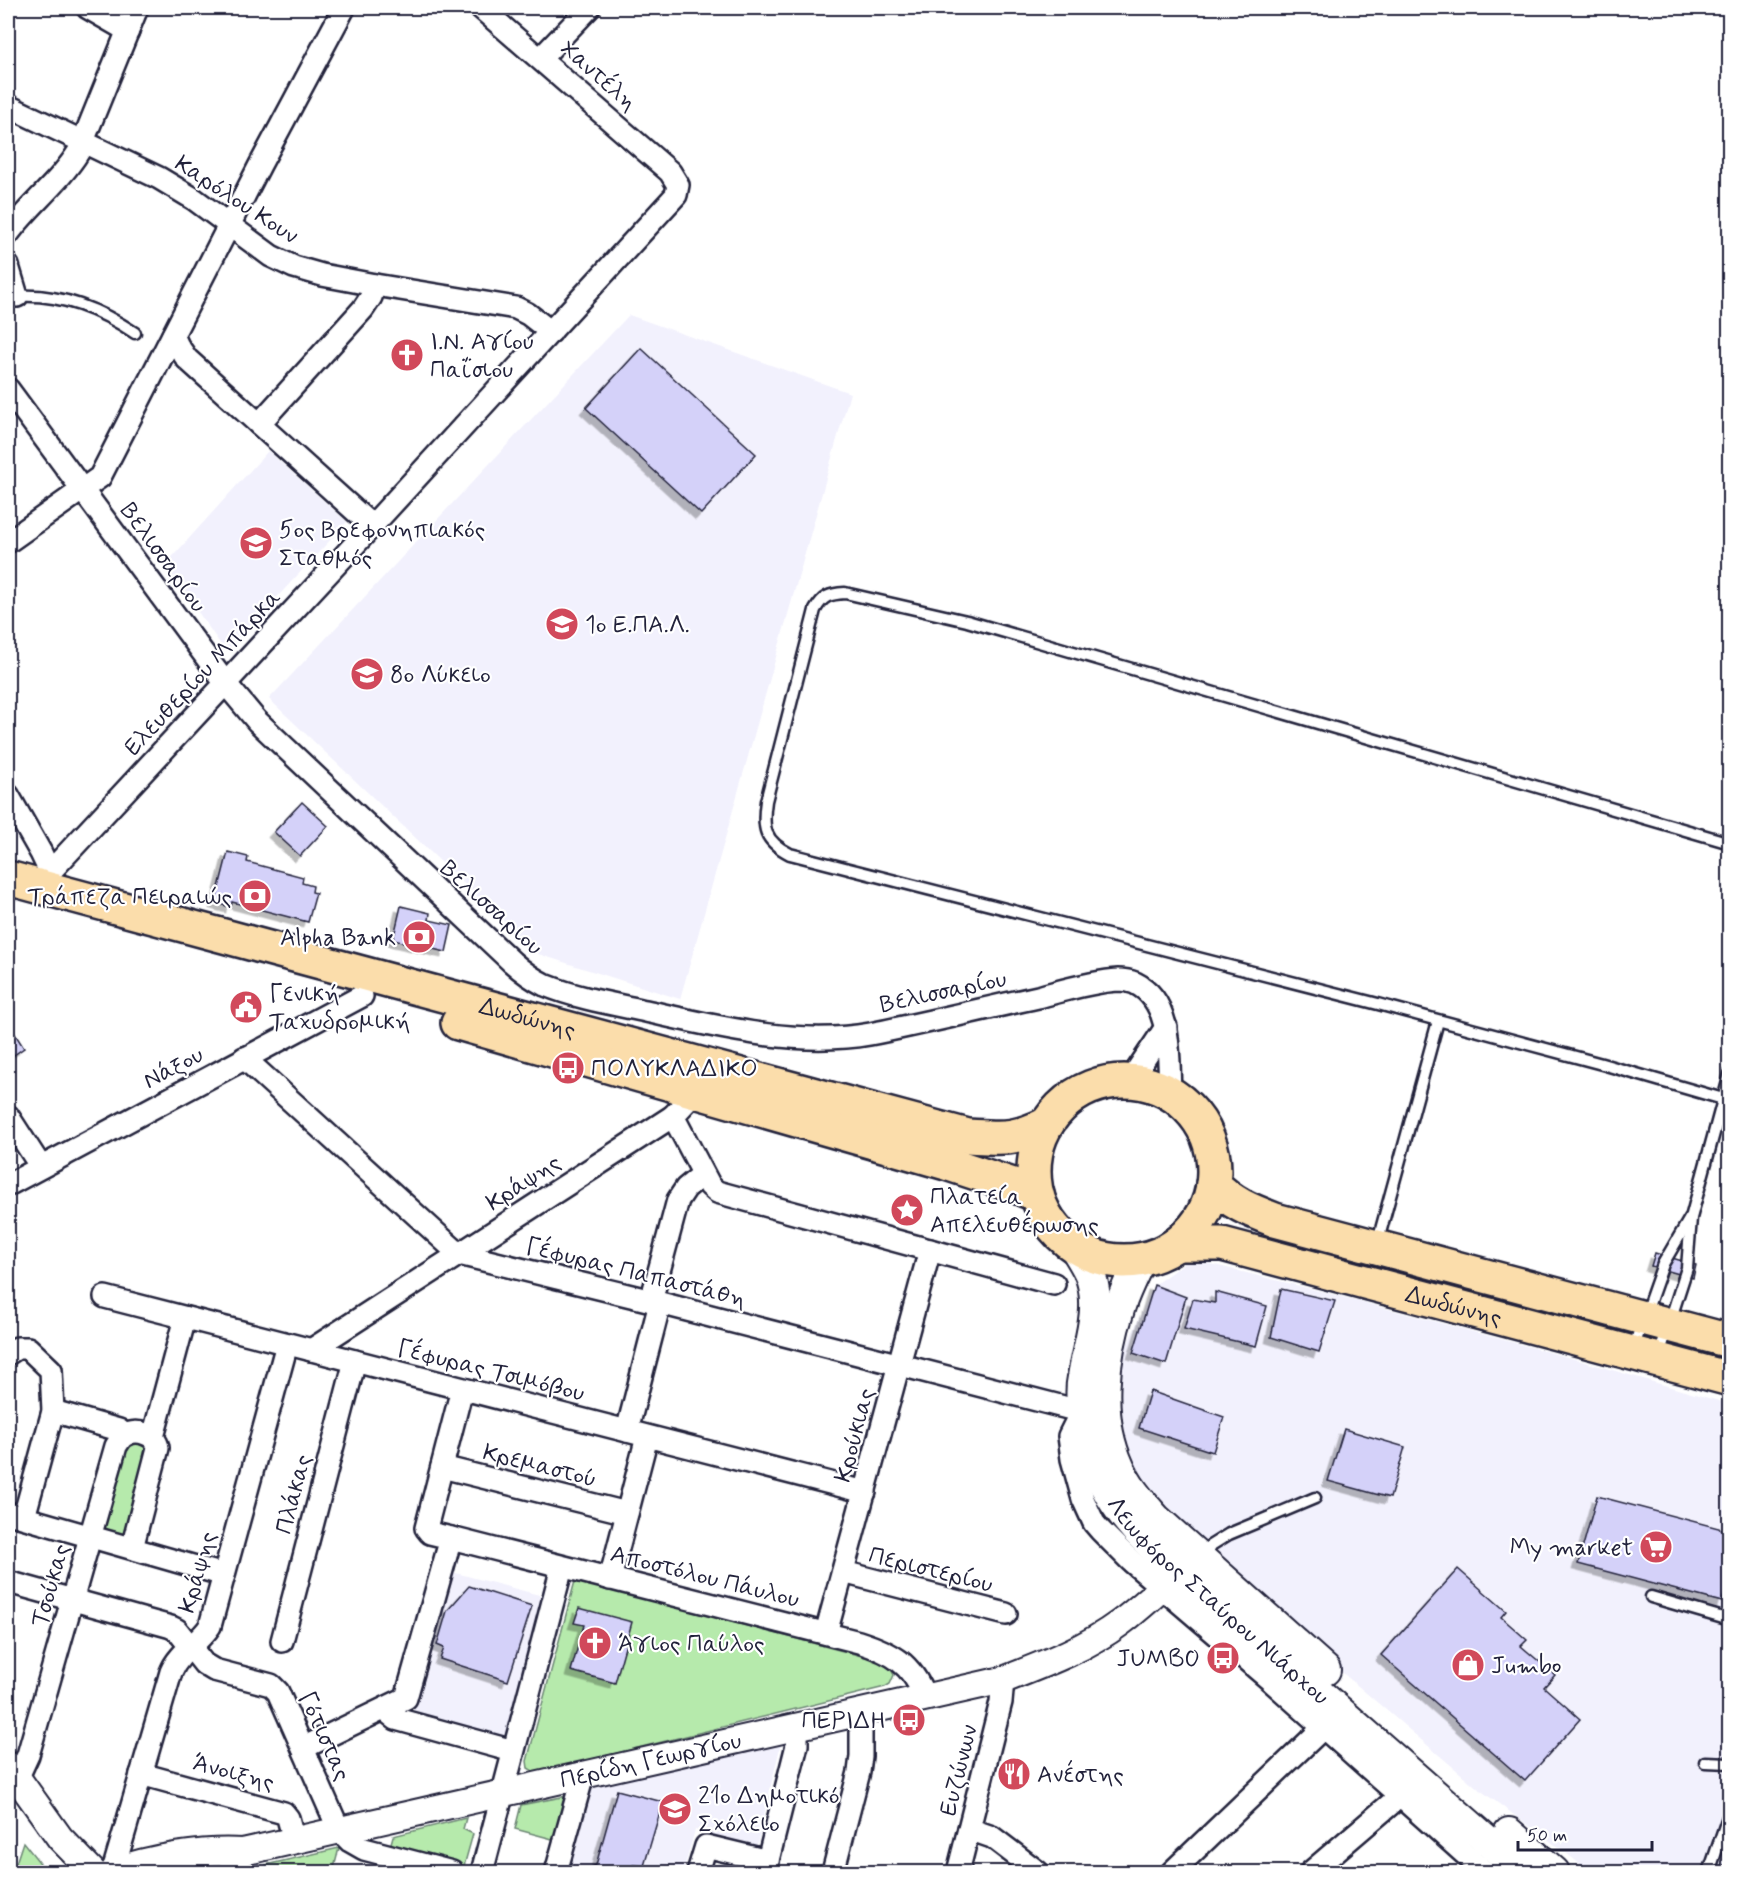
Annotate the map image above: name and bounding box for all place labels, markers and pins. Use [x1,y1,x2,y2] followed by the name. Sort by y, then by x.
[430,327,534,386] place label: Ι.Ν. Αγίου Παΐσιου
[389,337,425,373] church icon: Ι.Ν. Αγίου Παΐσιου
[279,515,485,574] place label: 5ος Βρεφονηπιακός Σταθμός
[238,525,274,561] school or university icon: 5ος Βρεφονηπιακός Σταθμός
[544,606,580,642] school or university icon: 1ο Ε.ΠΑ.Λ.
[585,610,690,641] place label: 1ο Ε.ΠΑ.Λ.
[349,656,385,692] school or university icon: 8ο Λύκειο
[390,660,491,691] place label: 8ο Λύκειο
[237,878,273,914] bank icon: Τράπεζα Πειραιώς
[27,882,232,913] place label: Τράπεζα Πειραιώς
[401,919,437,955] bank icon: Alpha Bank
[280,923,396,954] place label: Alpha Bank
[269,979,410,1038] place label: Γενική Ταχυδρομική
[228,989,264,1025] public building icon: Γενική Ταχυδρομική
[550,1050,586,1086] bus stop icon: ΠΟΛΥΚΛΑΔΙΚΟ
[591,1054,758,1085] place label: ΠΟΛΥΚΛΑΔΙΚΟ
[930,1182,1099,1241] place label: Πλατεία Απελευθέρωσης
[889,1192,925,1228] place icon: Πλατεία Απελευθέρωσης
[1638,1529,1674,1565] supermarket icon: My market
[1510,1533,1633,1564] place label: My market
[577,1625,613,1661] church icon: Άγιος Παύλος
[618,1629,765,1660] place label: Άγιος Παύλος
[1205,1640,1241,1676] bus stop icon: JUMBO
[1117,1644,1200,1675] place label: JUMBO
[1450,1647,1486,1683] shop icon: Jumbo
[1491,1651,1562,1682] place label: Jumbo
[891,1702,927,1738] bus stop icon: ΠΕΡΙΔΗ
[801,1706,886,1737] place label: ΠΕΡΙΔΗ
[996,1756,1032,1792] restaurant icon: Ανέστης
[1037,1759,1124,1791] place label: Ανέστης
[698,1781,839,1840] place label: 21ο Δημοτικό Σχόλειο
[657,1791,693,1827] school or university icon: 21ο Δημοτικό Σχόλειο

